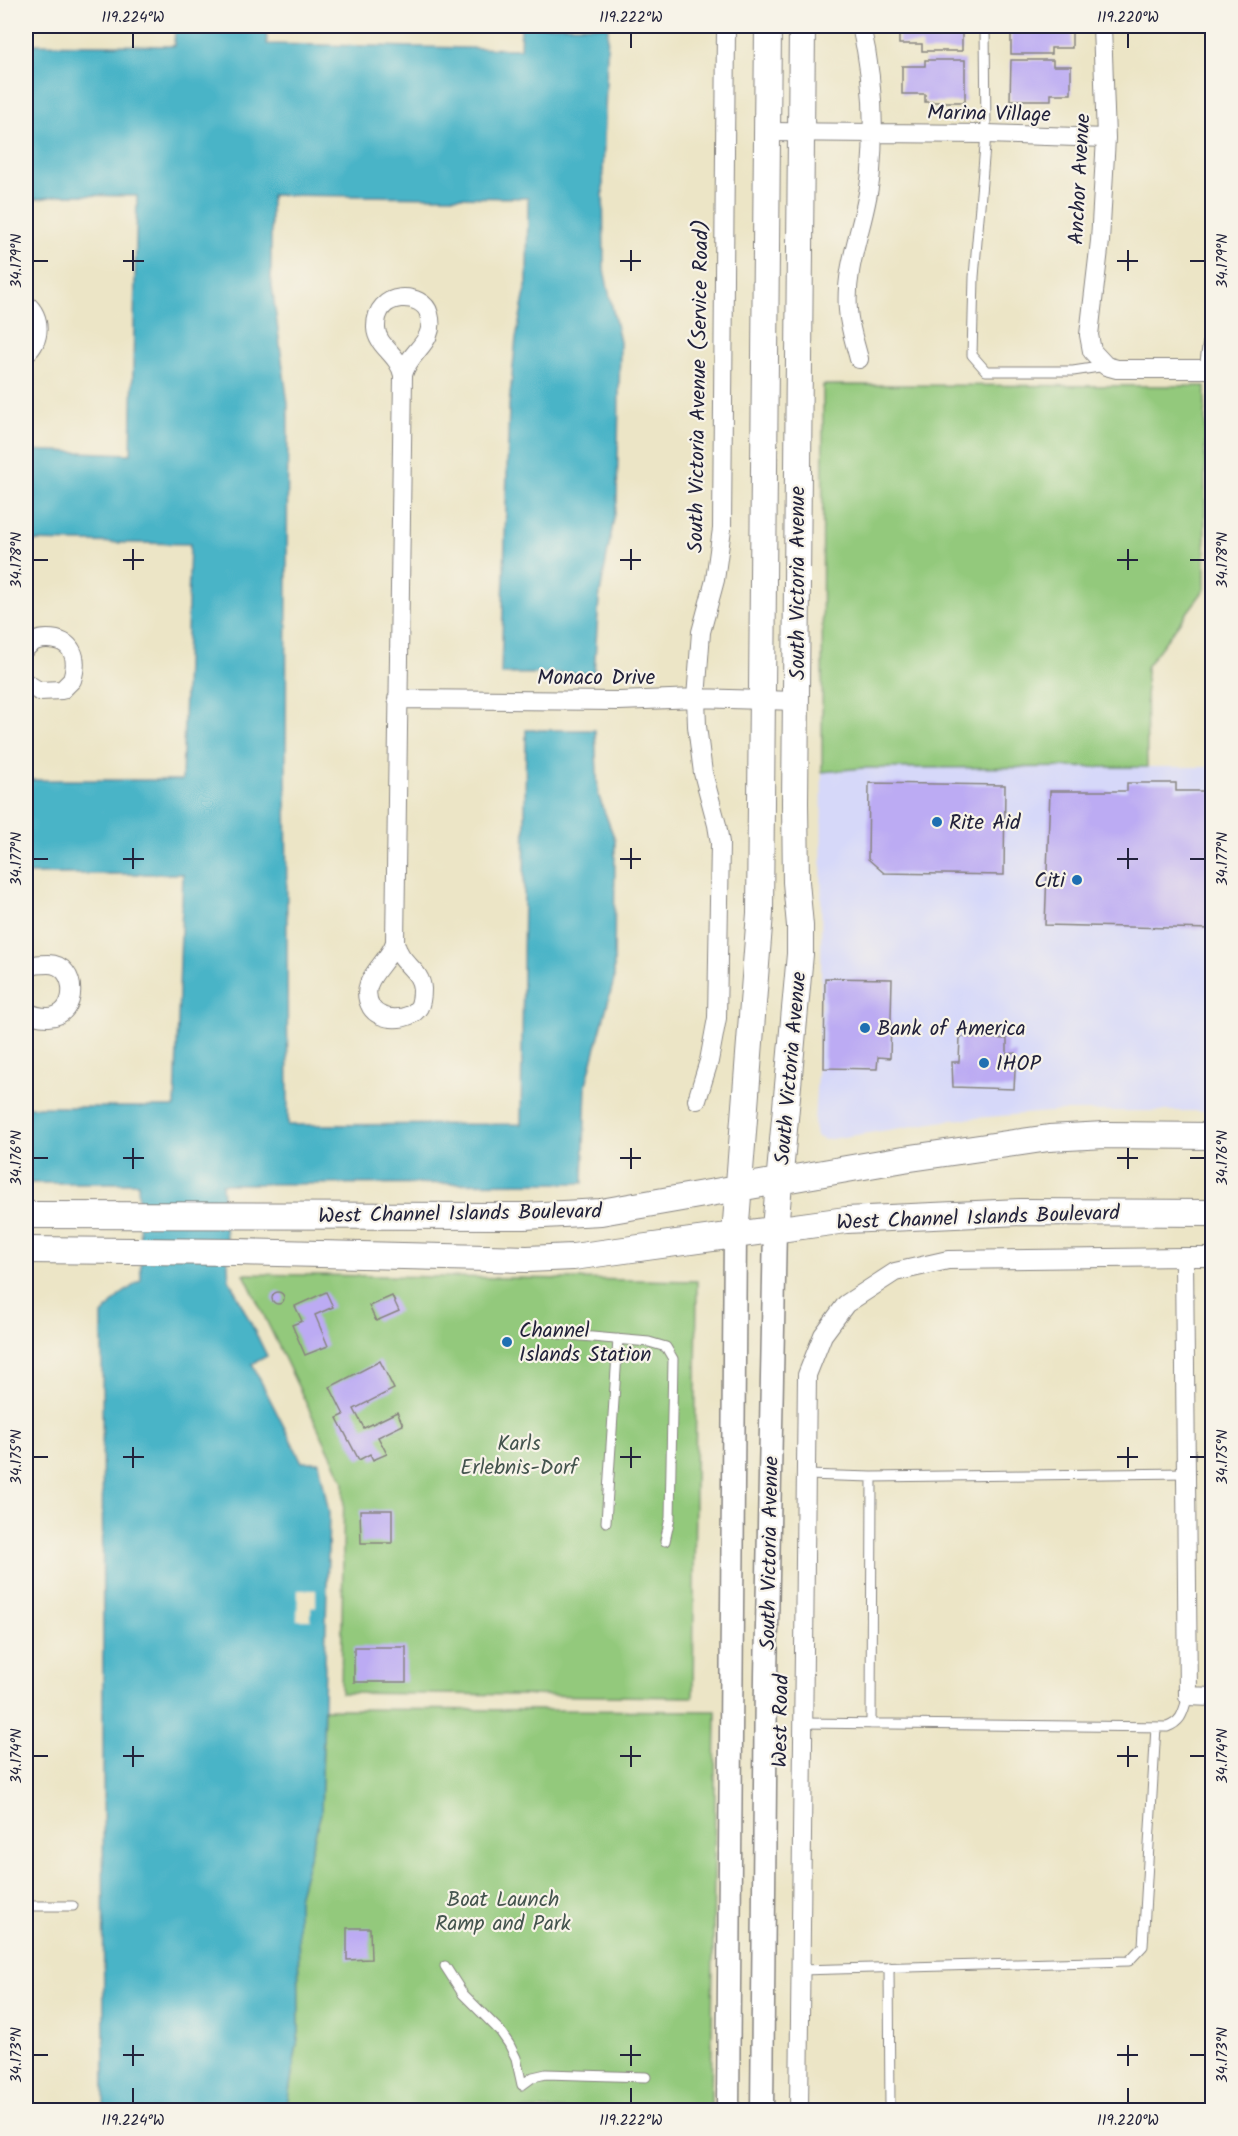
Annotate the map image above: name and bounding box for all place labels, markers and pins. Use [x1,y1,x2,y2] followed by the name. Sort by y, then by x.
[949,807,1021,840] place label: Rite Aid
[930,815,944,829] marker: Rite Aid
[1034,865,1066,898] place label: Citi
[1070,873,1084,887] marker: Citi
[877,1013,1026,1046] place label: Bank of America
[858,1021,872,1035] marker: Bank of America
[996,1048,1041,1081] place label: IHOP
[977,1056,991,1070] marker: IHOP
[519,1315,651,1372] place label: Channel Islands Station
[500,1335,514,1349] marker: Channel Islands Station

